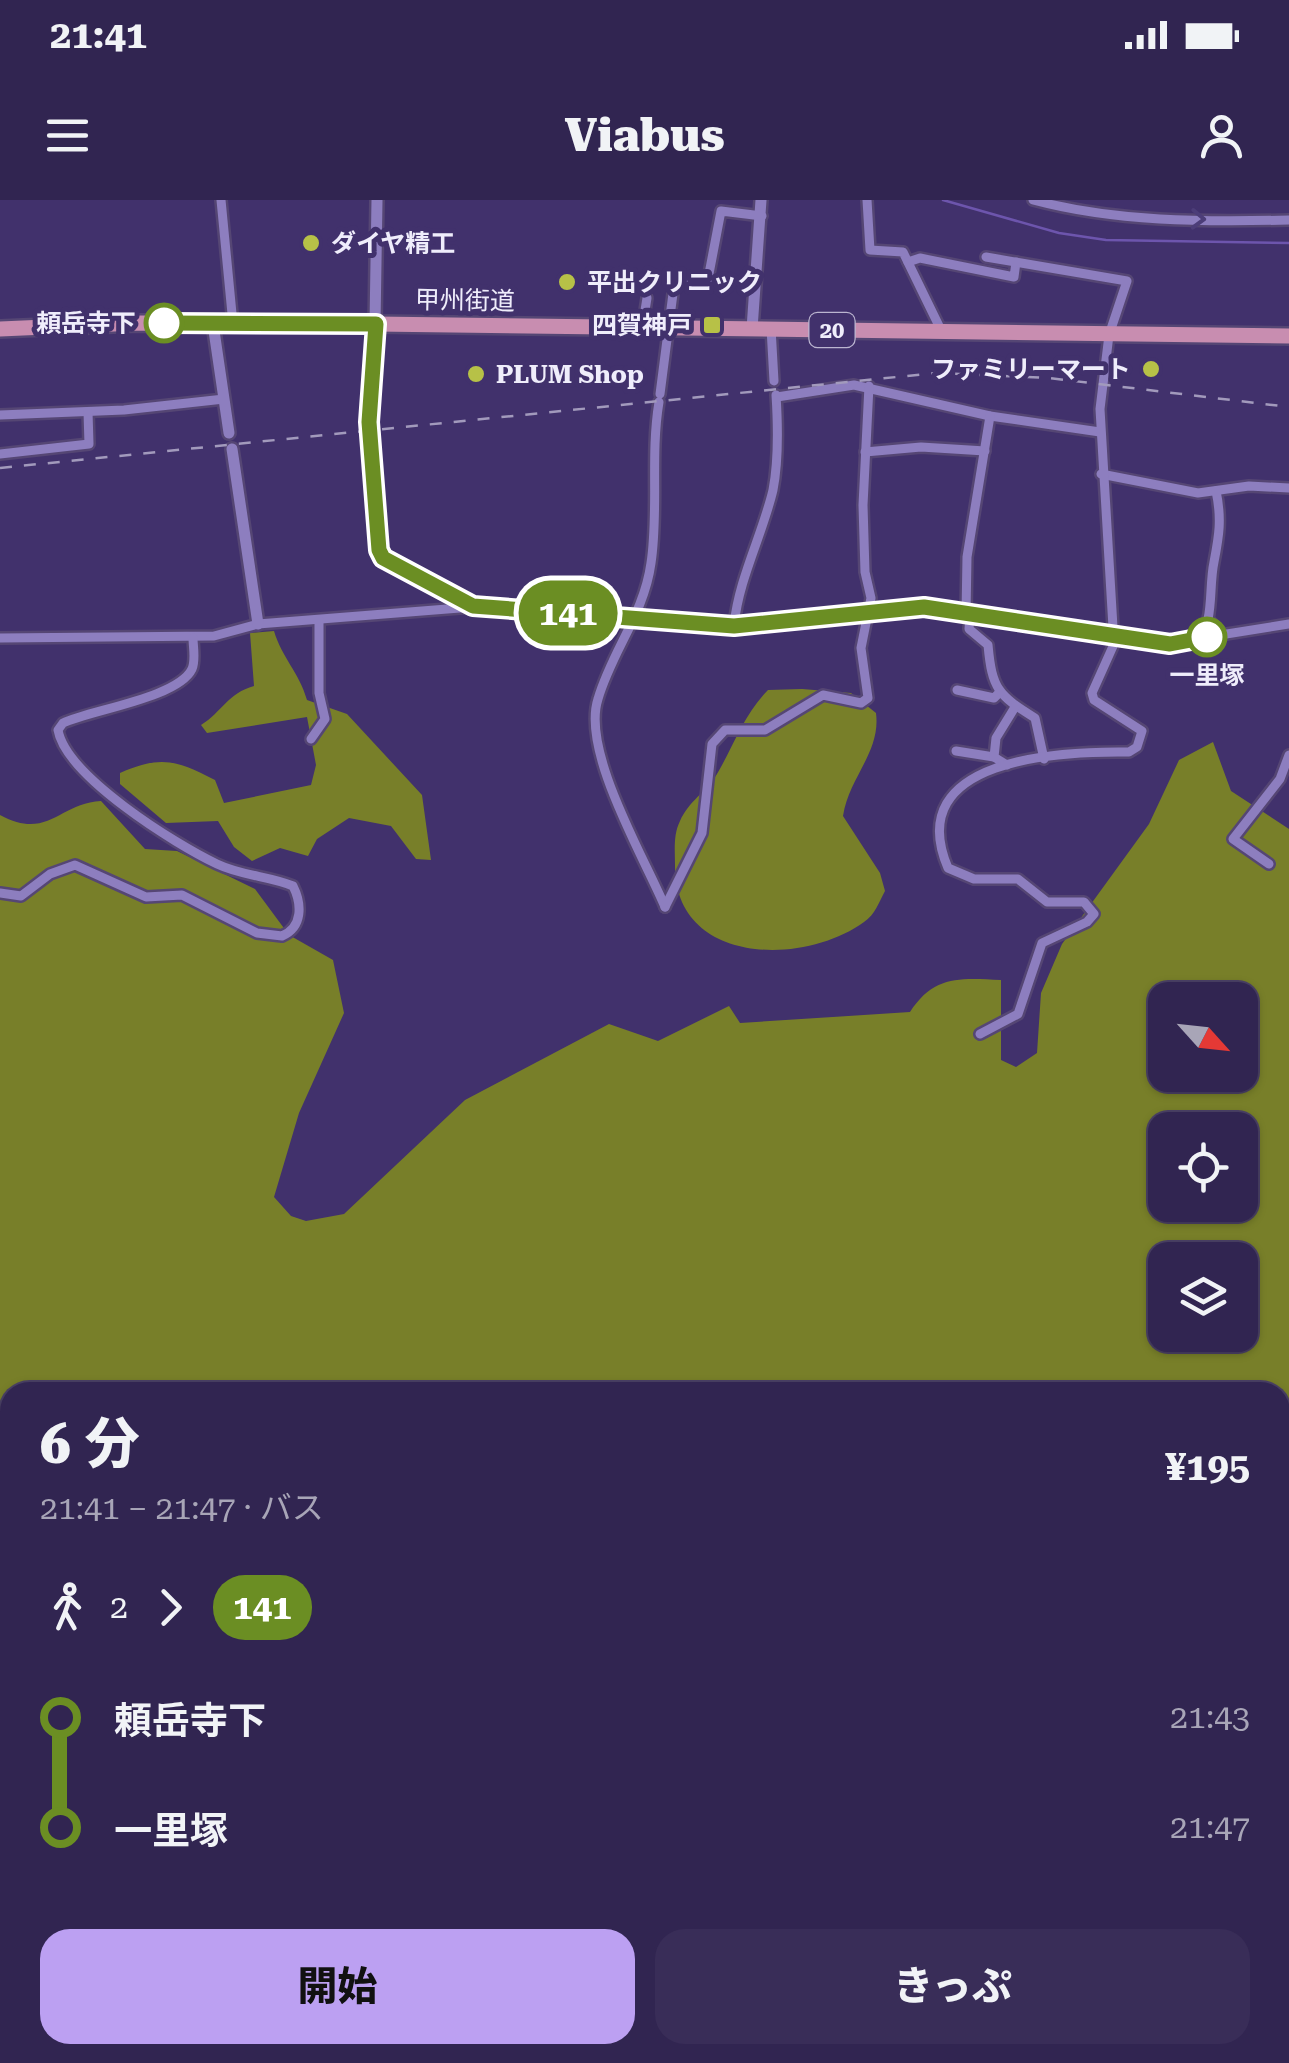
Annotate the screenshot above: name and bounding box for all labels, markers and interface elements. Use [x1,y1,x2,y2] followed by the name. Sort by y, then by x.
[50,13,147,57] text: 21:41
[40,108,95,163] icon: menu
[1194,108,1249,163] icon: person
[564,109,725,162] text: Viabus
[1191,208,1207,229] one-way arrow
[331,229,455,258] place label: ダイヤ精工
[300,232,322,254] marker: ダイヤ精工
[587,268,762,297] place label: 平出クリニック
[556,271,578,293] marker: 平出クリニック
[415,285,515,316] street label: 甲州街道
[145,304,183,342] marker: 頼岳寺下
[36,309,136,338] place label: 頼岳寺下
[592,311,692,340] place label: 四賀神戸
[810,313,854,347] road number: 20
[701,314,723,336] marker: 四賀神戸
[931,355,1131,384] place label: ファミリーマート
[1140,358,1162,380] marker: ファミリーマート
[496,360,644,389] place label: PLUM Shop
[465,363,487,385] marker: PLUM Shop
[510,580,626,646] line badge: 141
[539,593,597,634] text: 141
[1188,618,1226,656] marker: 一里塚
[1169,661,1245,690] place label: 一里塚
[1148,982,1258,1092] north arrow
[1148,982,1258,1352] map controls
[1148,1112,1258,1222] button: locate
[1148,1242,1258,1352] button: layers
[40,1412,140,1476] text: 6 分
[1165,1445,1250,1489] text: ¥195
[40,1489,324,1527] text: 21:41 – 21:47 · バス
[40,1580,95,1635] icon: walk
[143,1580,198,1635] icon: forward
[233,1587,292,1628] text: 141
[110,1588,128,1626] text: 2
[1170,1698,1250,1736] text: 21:43
[114,1699,266,1743] text: 頼岳寺下
[1170,1808,1250,1846] text: 21:47
[114,1809,228,1853] text: 一里塚
[40,1929,635,2044] button: 開始
[655,1929,1250,2044] button: きっぷ

